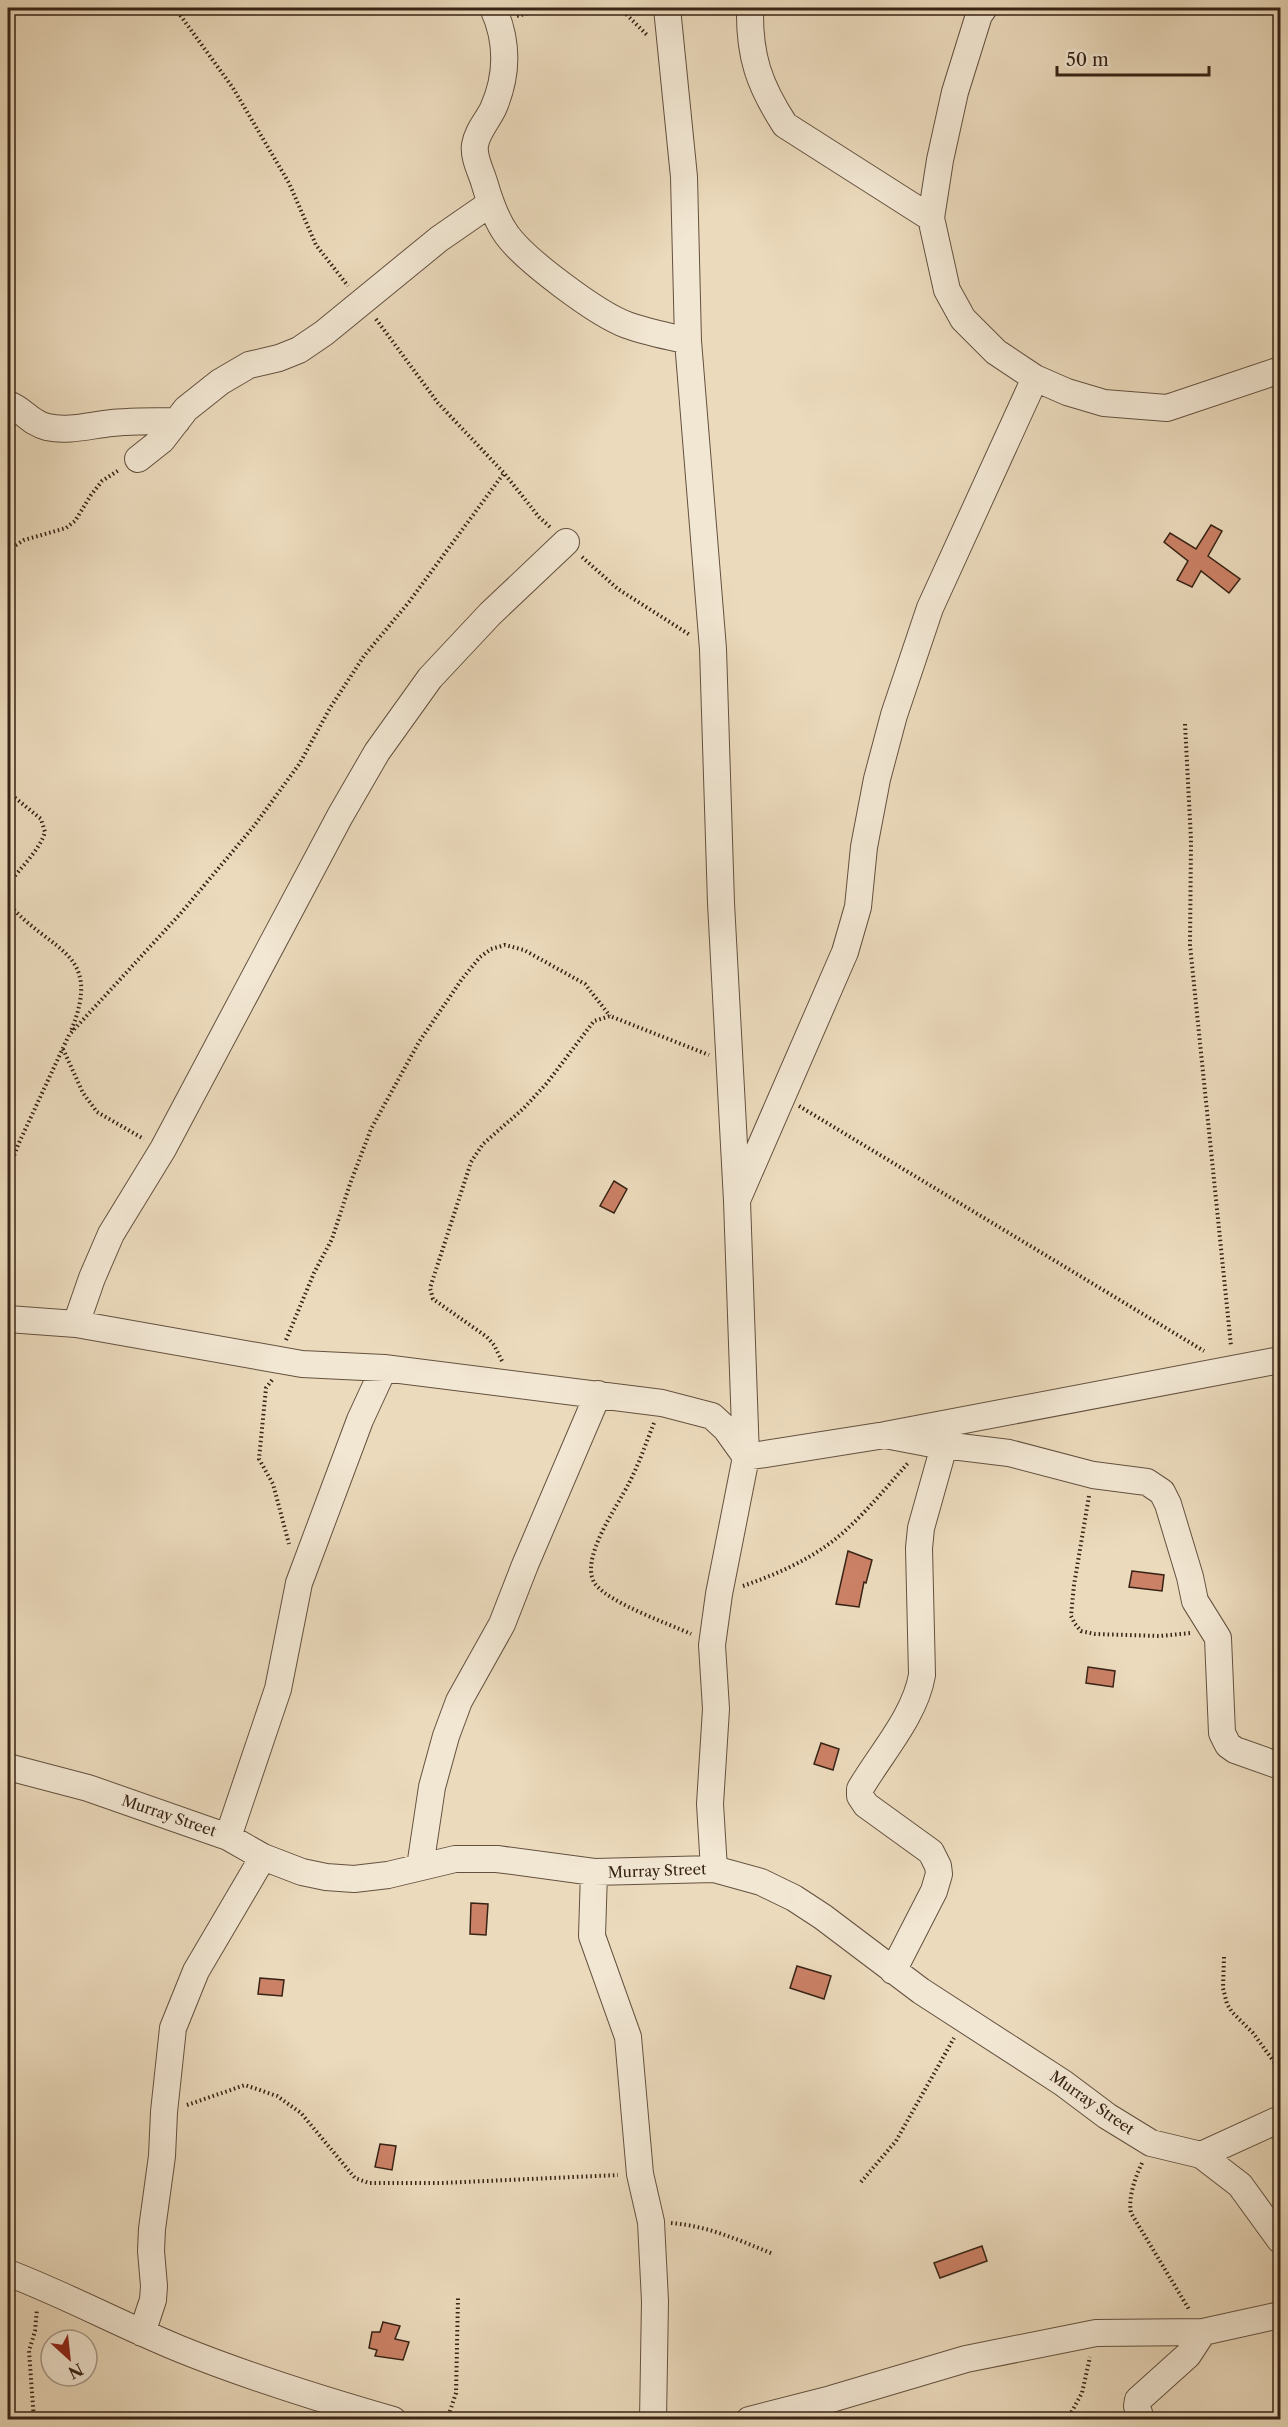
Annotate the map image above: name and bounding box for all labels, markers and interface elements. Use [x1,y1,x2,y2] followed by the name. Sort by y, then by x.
[1057,39,1208,77] scale bar
[1066,49,1109,71] text: 50 m
[119,1790,220,1841] street label: Murray Street
[607,1859,707,1882] street label: Murray Street
[1046,2067,1139,2139] street label: Murray Street
[39,2328,99,2388] north arrow
[65,2359,87,2383] text: N

